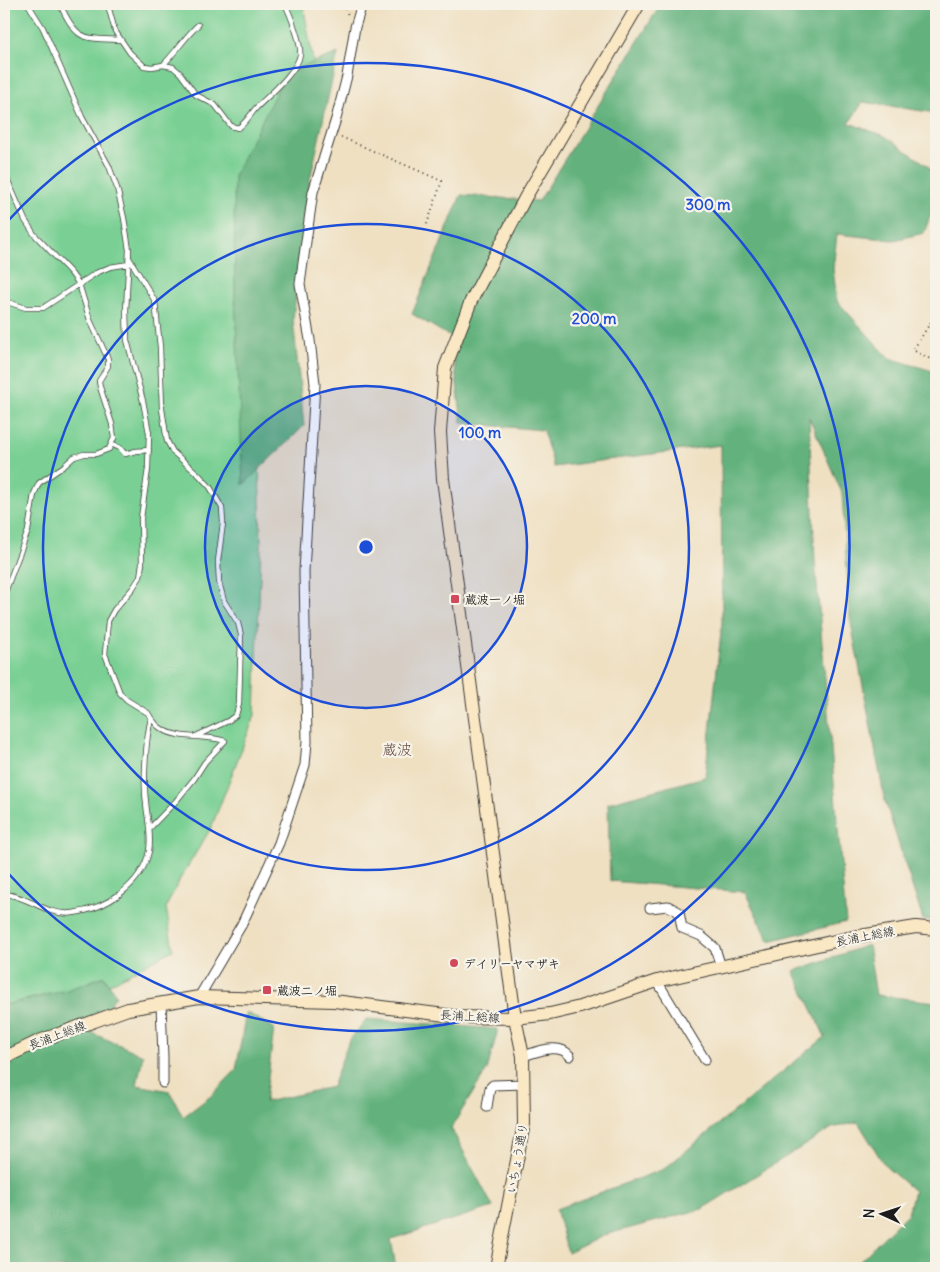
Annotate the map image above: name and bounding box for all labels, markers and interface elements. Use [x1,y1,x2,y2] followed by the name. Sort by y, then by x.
[686,195,731,214] text: 300 m
[572,309,616,328] text: 200 m
[459,423,501,442] text: 100 m
[357,538,375,556] centre of rings
[465,592,525,607] place label: 蔵波一ノ堀
[449,593,461,605] marker: 蔵波一ノ堀
[382,740,412,759] district label: 蔵波
[834,923,896,949] street label: 長浦上総線
[464,956,560,971] place label: デイリーヤマザキ
[448,957,460,969] marker: デイリーヤマザキ
[277,983,337,998] place label: 蔵波二ノ堀
[261,984,273,996] marker: 蔵波二ノ堀
[440,1007,500,1025] street label: 長浦上総線
[26,1017,88,1053] street label: 長浦上総線
[503,1121,531,1195] street label: いちょう通り
[858,1190,908,1240] north arrow
[860,1208,878,1219] text: N

